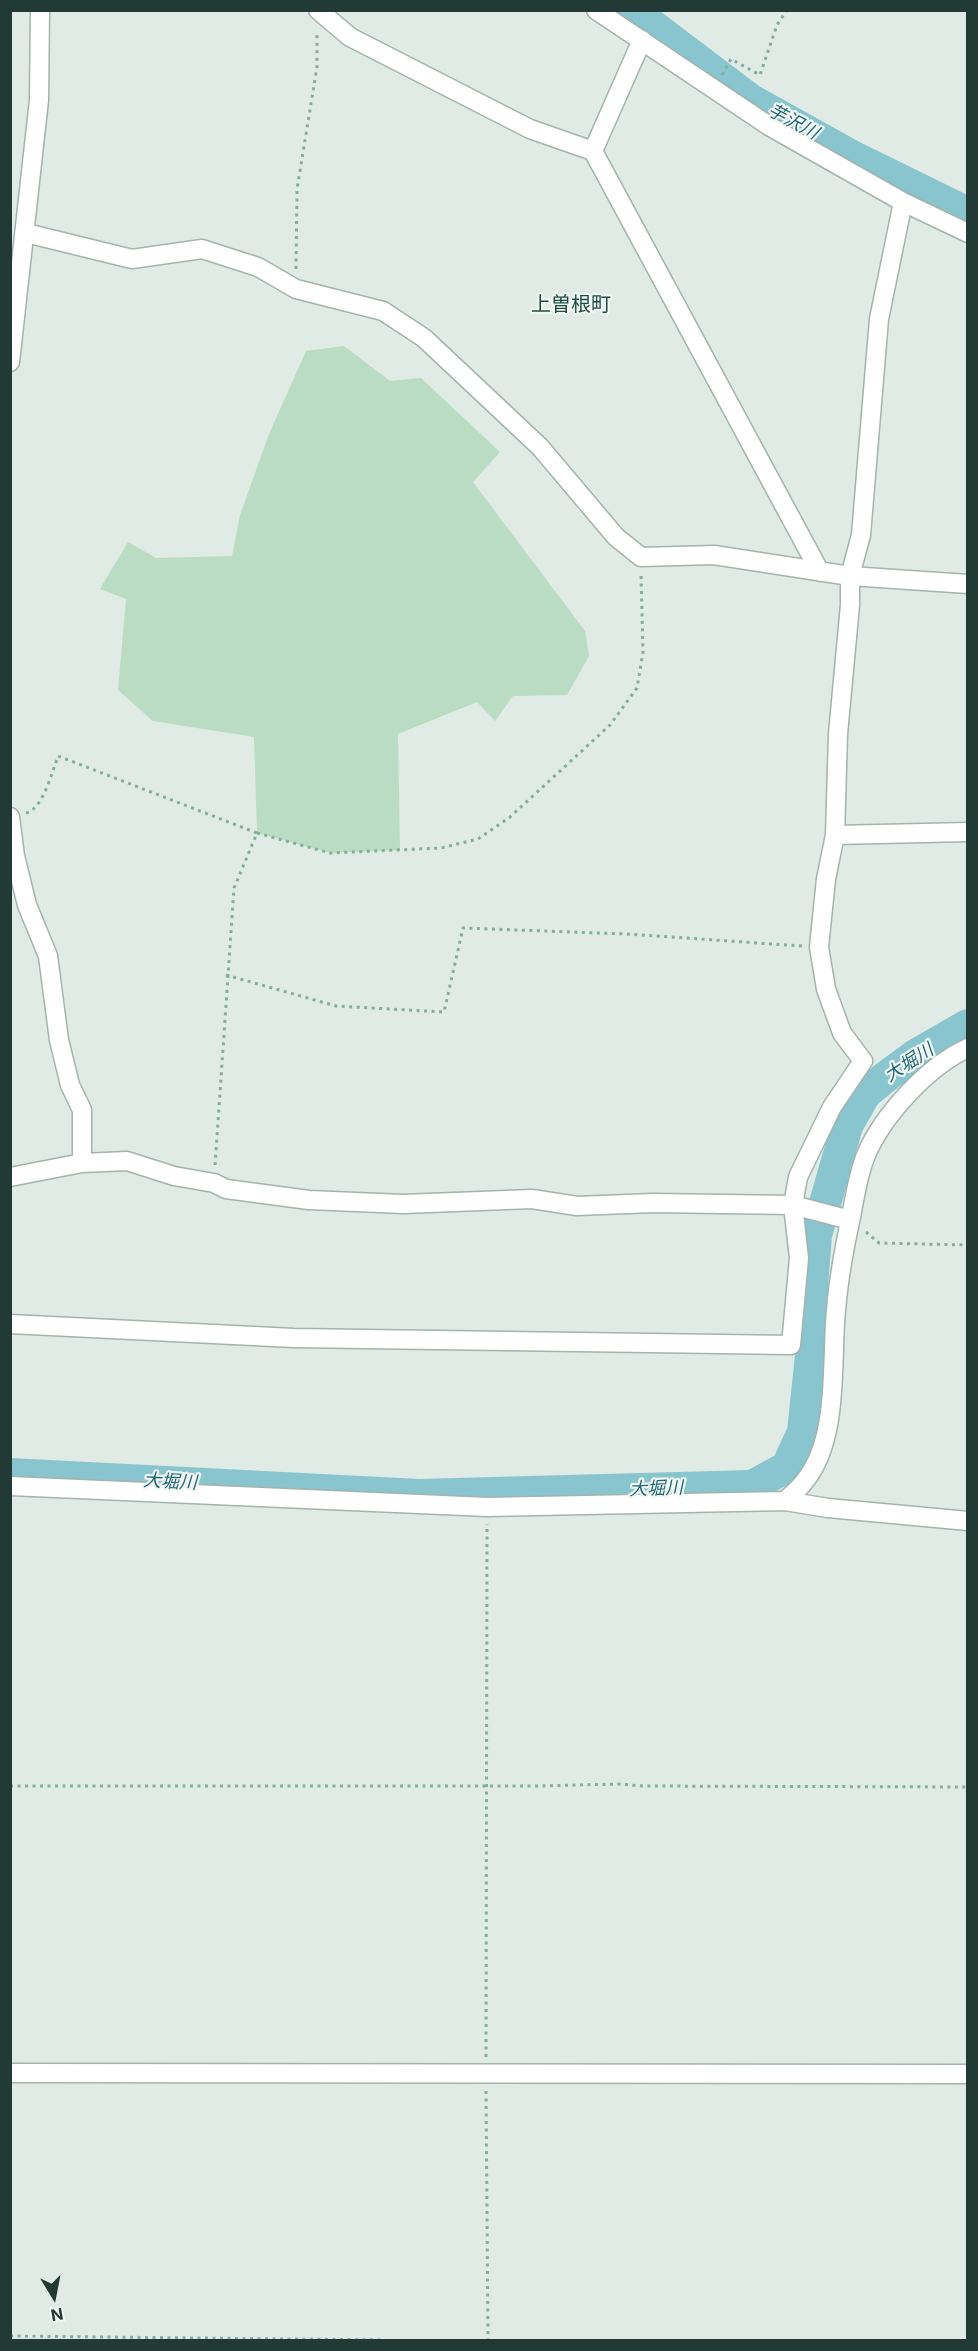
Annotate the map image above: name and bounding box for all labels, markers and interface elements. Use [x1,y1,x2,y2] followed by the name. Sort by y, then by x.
[764,100,822,144] water label: 芋沢川
[531,293,611,317] district label: 上曽根町
[880,1039,938,1087] water label: 大堀川
[142,1470,198,1494] water label: 大堀川
[629,1477,683,1501] water label: 大堀川
[24,2267,84,2327] north arrow
[49,2304,65,2326] text: N

